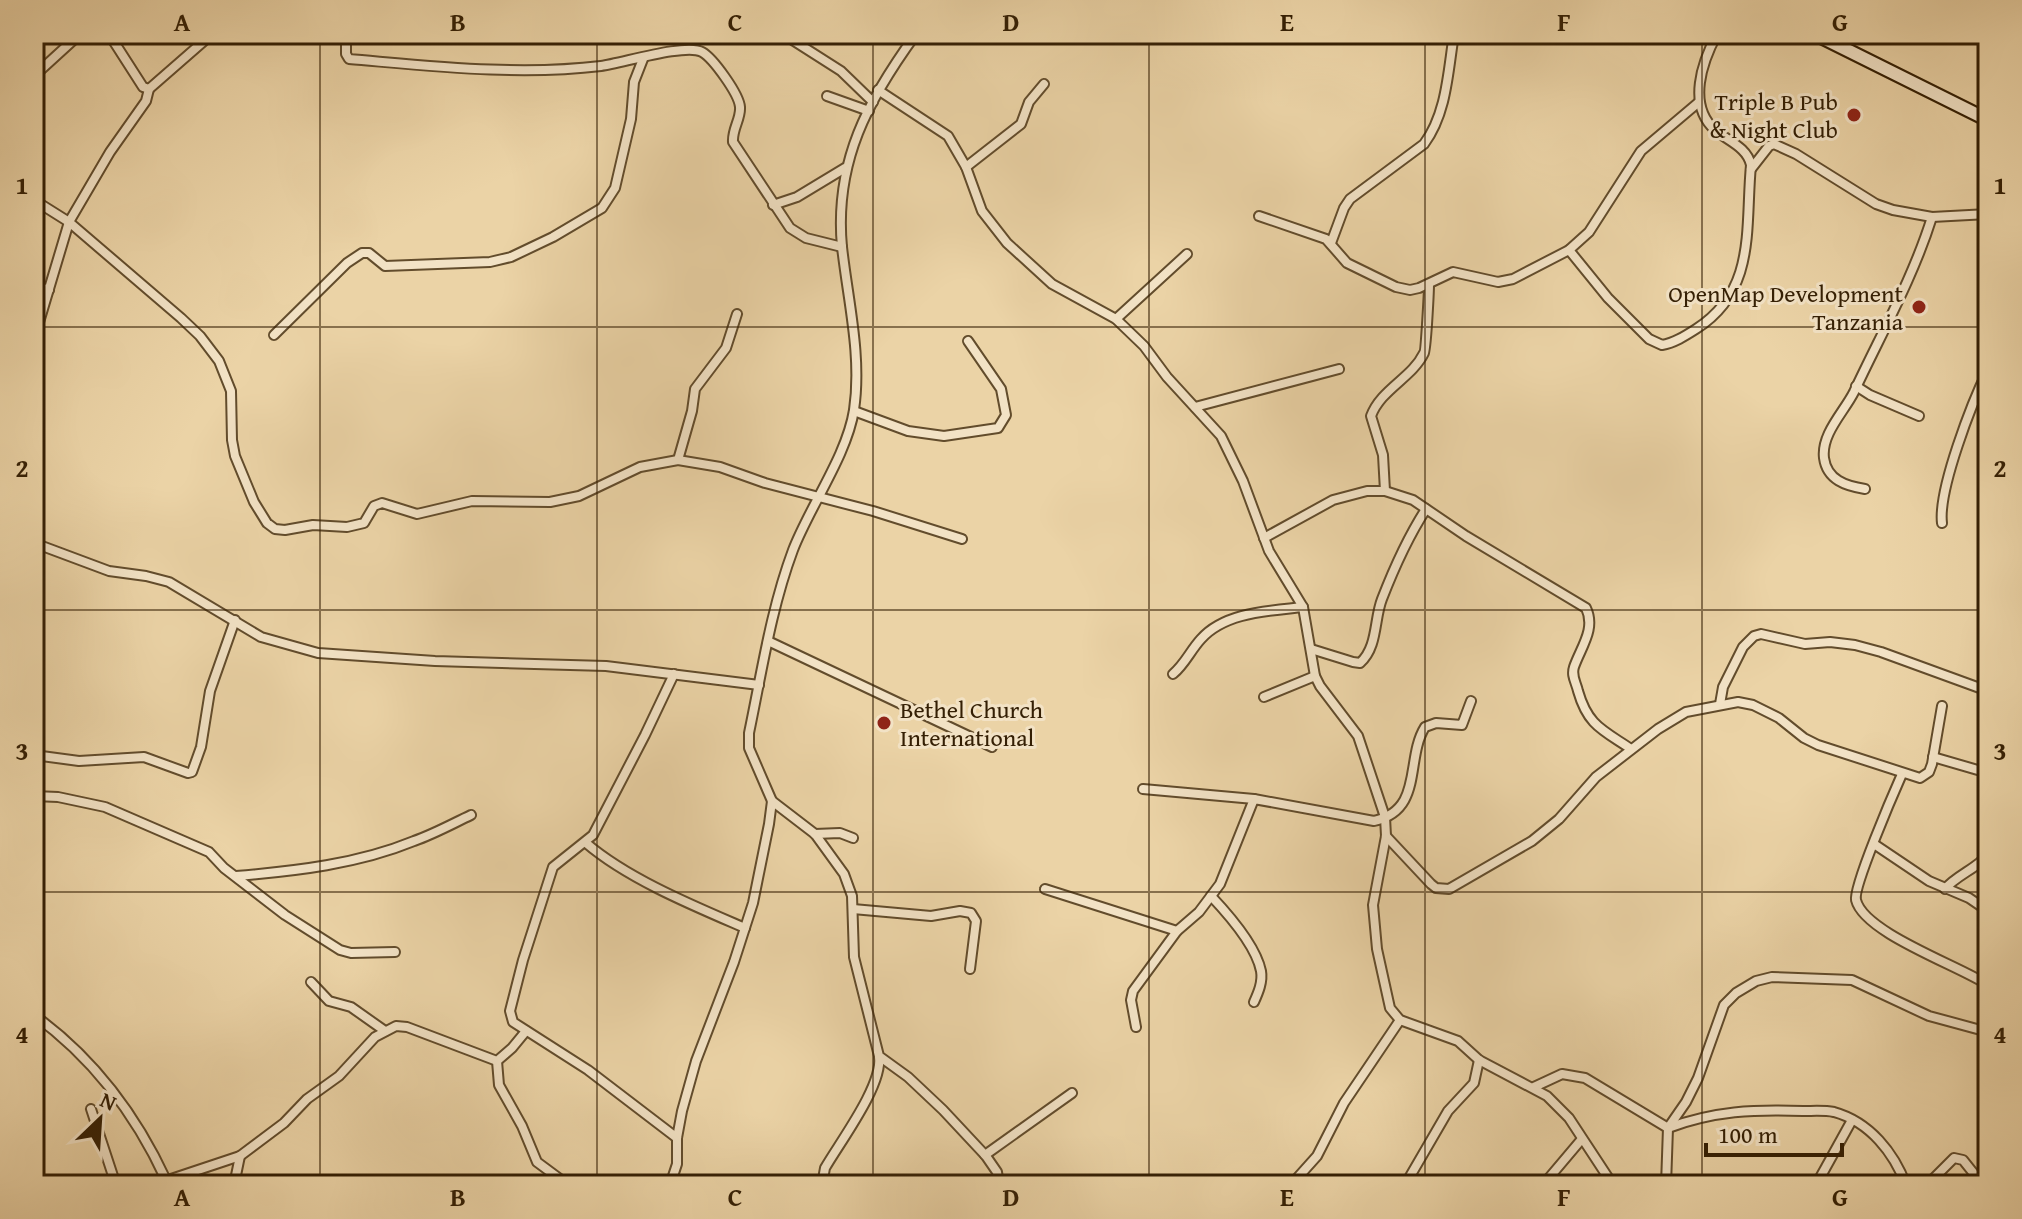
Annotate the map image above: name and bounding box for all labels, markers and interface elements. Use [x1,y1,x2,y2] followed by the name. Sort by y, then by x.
[174,2,191,41] text: A
[450,2,466,41] text: B
[728,2,742,41] text: C
[1003,2,1019,41] text: D
[1280,2,1294,41] text: E
[1557,2,1571,41] text: F
[1832,2,1848,41] text: G
[1710,84,1838,147] place label: Triple B Pub & Night Club
[1845,106,1863,124] marker: Triple B Pub & Night Club
[15,165,29,204] text: 1
[1993,165,2007,204] text: 1
[1668,276,1904,339] place label: OpenMap Development Tanzania
[1910,298,1928,316] marker: OpenMap Development Tanzania
[15,448,29,487] text: 2
[1993,448,2007,487] text: 2
[900,692,1043,755] place label: Bethel Church International
[875,714,893,732] marker: Bethel Church International
[15,731,29,770] text: 3
[1993,731,2007,770] text: 3
[15,1014,29,1053] text: 4
[1993,1014,2007,1053] text: 4
[60,1079,140,1159] north arrow
[95,1083,122,1119] text: N
[1706,1107,1842,1157] scale bar
[1718,1117,1778,1152] text: 100 m
[174,1177,191,1216] text: A
[450,1177,466,1216] text: B
[728,1177,742,1216] text: C
[1003,1177,1019,1216] text: D
[1280,1177,1294,1216] text: E
[1557,1177,1571,1216] text: F
[1832,1177,1848,1216] text: G

